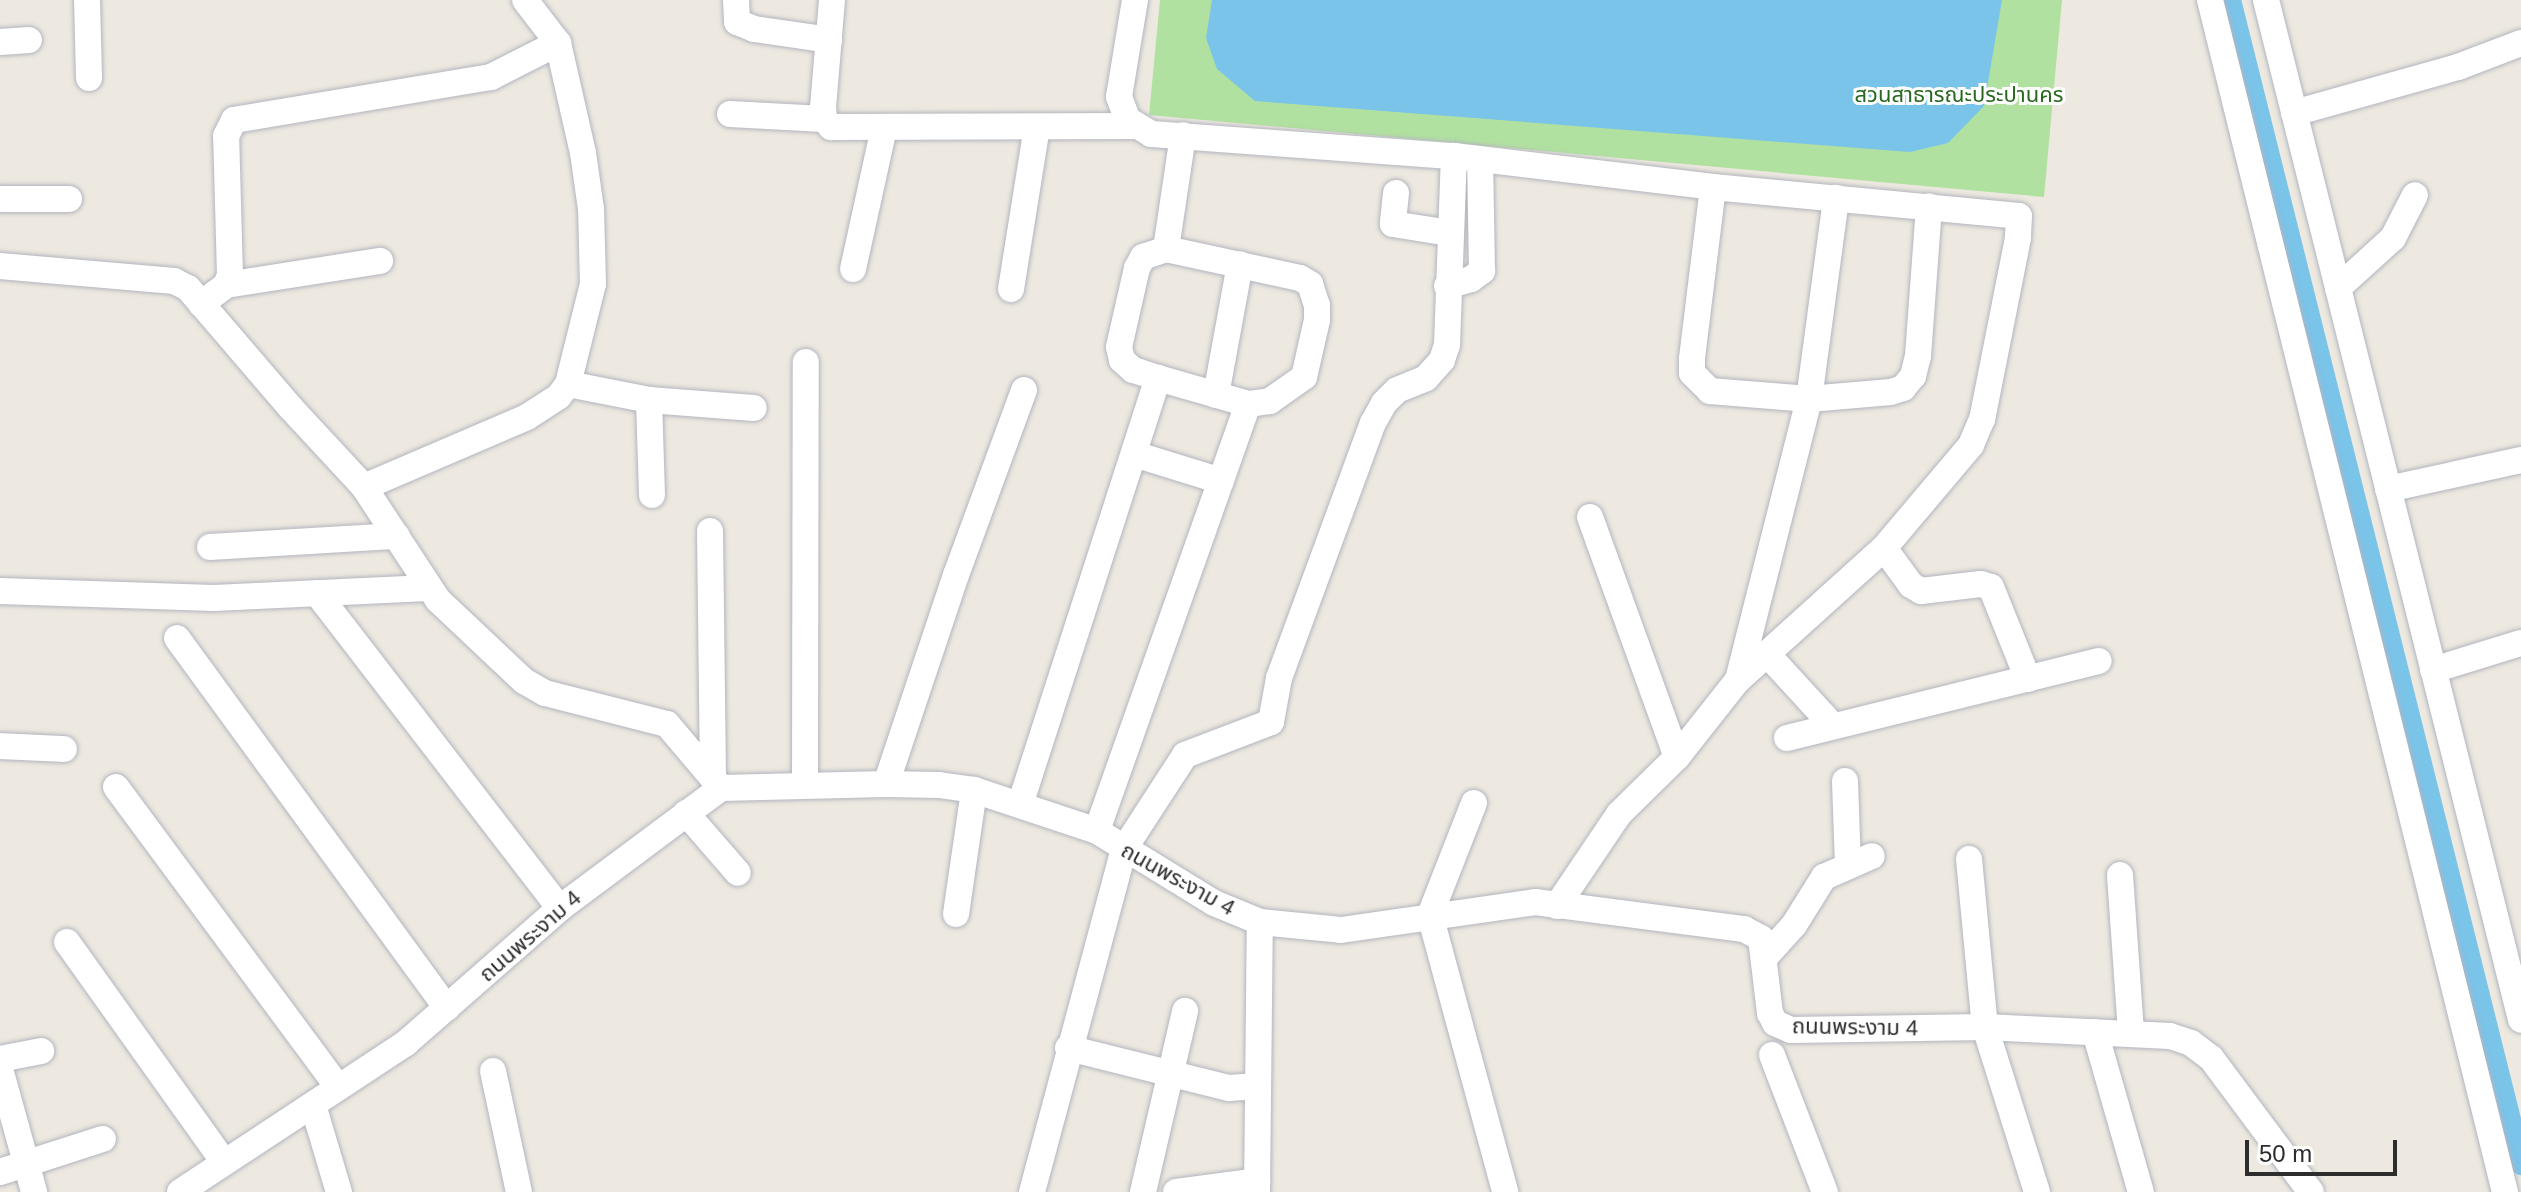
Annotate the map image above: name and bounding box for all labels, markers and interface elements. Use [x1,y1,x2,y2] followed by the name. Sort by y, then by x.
[1855,82,2063,108] park label: สวนสาธารณะประปานคร
[1116,837,1240,921] street label: ถนนพระงาม 4
[474,885,586,987] street label: ถนนพระงาม 4
[1792,1013,1918,1041] street label: ถนนพระงาม 4
[2249,1124,2401,1174] scale bar
[2259,1140,2312,1167] text: 50 m

